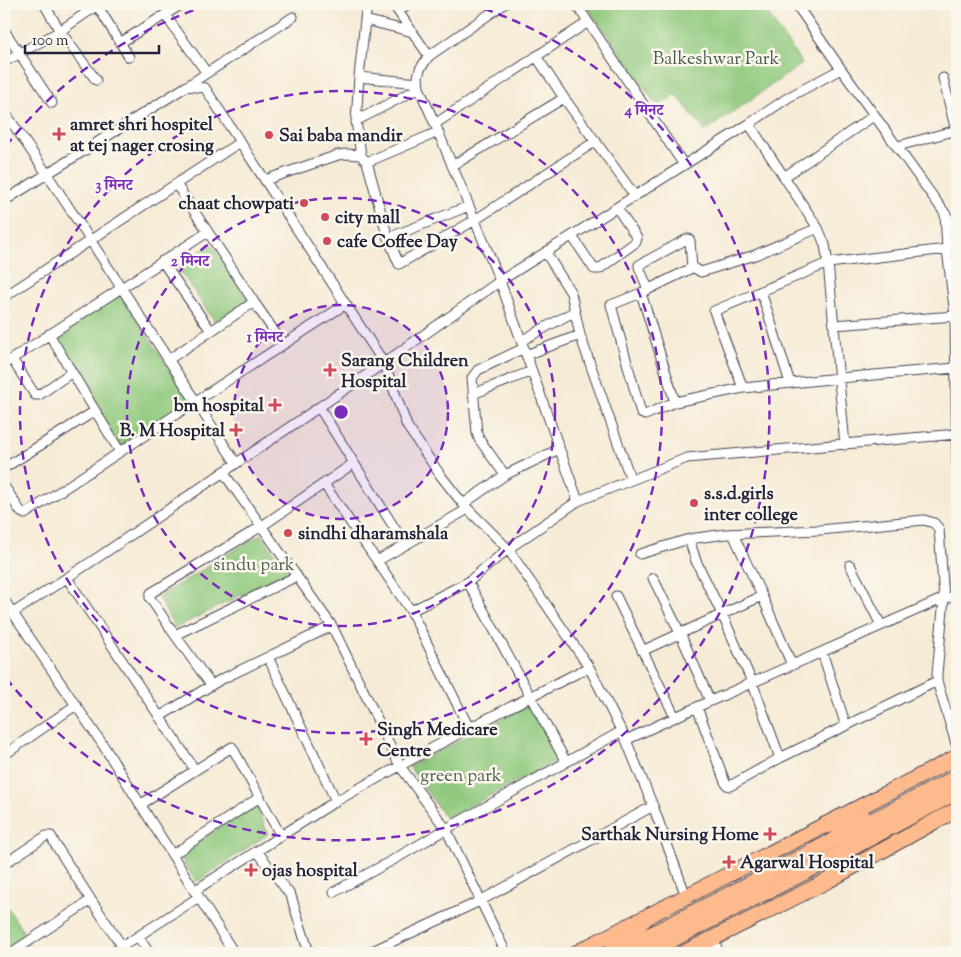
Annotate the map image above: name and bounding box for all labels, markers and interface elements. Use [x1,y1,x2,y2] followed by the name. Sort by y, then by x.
[25,22,159,54] scale bar
[32,31,69,52] text: 100 m
[653,47,780,73] park label: Balkeshwar Park
[623,101,665,122] text: 4 मिनट
[70,113,214,160] place label: amret shri hospitel at tej nager crosing
[279,124,403,150] place label: Sai baba mandir
[52,127,66,141] marker: amret shri hospitel at tej nager crosing
[263,129,275,141] marker: Sai baba mandir
[95,176,135,197] text: 3 मिनट
[178,192,295,218] place label: chaat chowpati
[298,197,310,209] marker: chaat chowpati
[335,206,401,232] place label: city mall
[319,211,331,223] marker: city mall
[337,230,458,256] place label: cafe Coffee Day
[321,235,333,247] marker: cafe Coffee Day
[171,252,211,273] text: 2 मिनट
[247,328,285,349] text: 1 मिनट
[341,349,469,396] place label: Sarang Children Hospital
[323,363,337,377] marker: Sarang Children Hospital
[173,394,265,420] place label: bm hospital
[268,398,282,412] marker: bm hospital
[332,403,350,421] centre of rings
[120,419,226,445] place label: B. M Hospital
[229,423,243,437] marker: B. M Hospital
[704,482,799,529] place label: s.s.d.girls inter college
[688,497,700,509] marker: s.s.d.girls inter college
[298,522,449,548] place label: sindhi dharamshala
[282,527,294,539] marker: sindhi dharamshala
[213,553,295,579] park label: sindu park
[377,718,498,765] place label: Singh Medicare Centre
[359,732,373,746] marker: Singh Medicare Centre
[420,764,502,790] park label: green park
[581,823,760,849] place label: Sarthak Nursing Home
[763,827,777,841] marker: Sarthak Nursing Home
[740,851,875,877] place label: Agarwal Hospital
[722,855,736,869] marker: Agarwal Hospital
[262,859,359,885] place label: ojas hospital
[244,863,258,877] marker: ojas hospital

